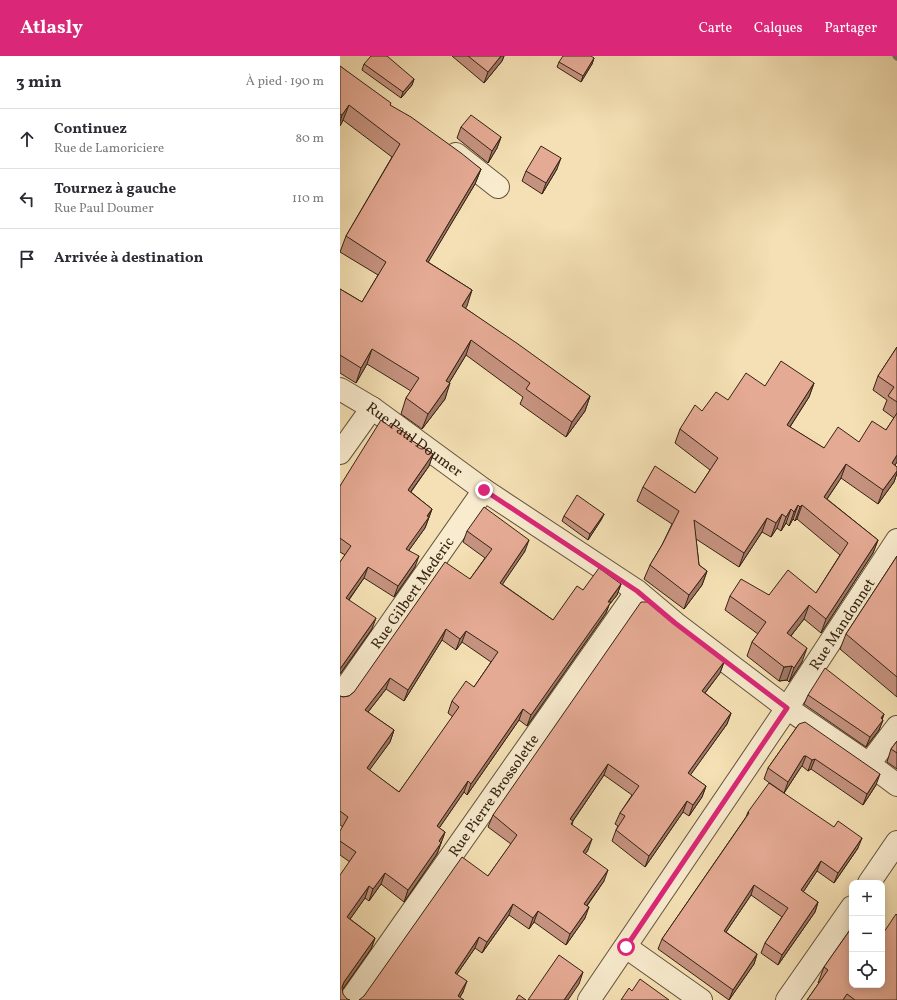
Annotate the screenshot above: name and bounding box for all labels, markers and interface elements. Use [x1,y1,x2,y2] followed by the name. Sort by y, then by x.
[20,15,83,41] text: Atlasly
[699,19,732,38] text: Carte
[754,19,802,38] text: Calques
[824,19,877,38] text: Partager
[16,71,62,94] text: 3 min
[246,73,324,91] text: À pied · 190 m
[54,119,127,140] text: Continuez
[16,128,38,150] icon: ahead
[295,130,324,148] text: 80 m
[54,140,164,158] text: Rue de Lamoriciere
[54,179,176,200] text: Tournez à gauche
[16,188,38,210] icon: left
[292,190,324,208] text: 110 m
[54,200,154,218] text: Rue Paul Doumer
[16,248,38,270] icon: arrive
[54,248,203,269] text: Arrivée à destination
[361,398,466,483] street label: Rue Paul Doumer
[475,481,493,499] route end
[367,533,460,654] street label: Rue Gilbert Mederic
[805,575,881,675] street label: Rue Mandonnet
[445,731,545,862] street label: Rue Pierre Brossolette
[849,880,885,988] map controls
[849,880,885,916] button: +
[849,916,885,952] button: −
[617,938,635,956] route start
[849,952,885,988] button: locate

